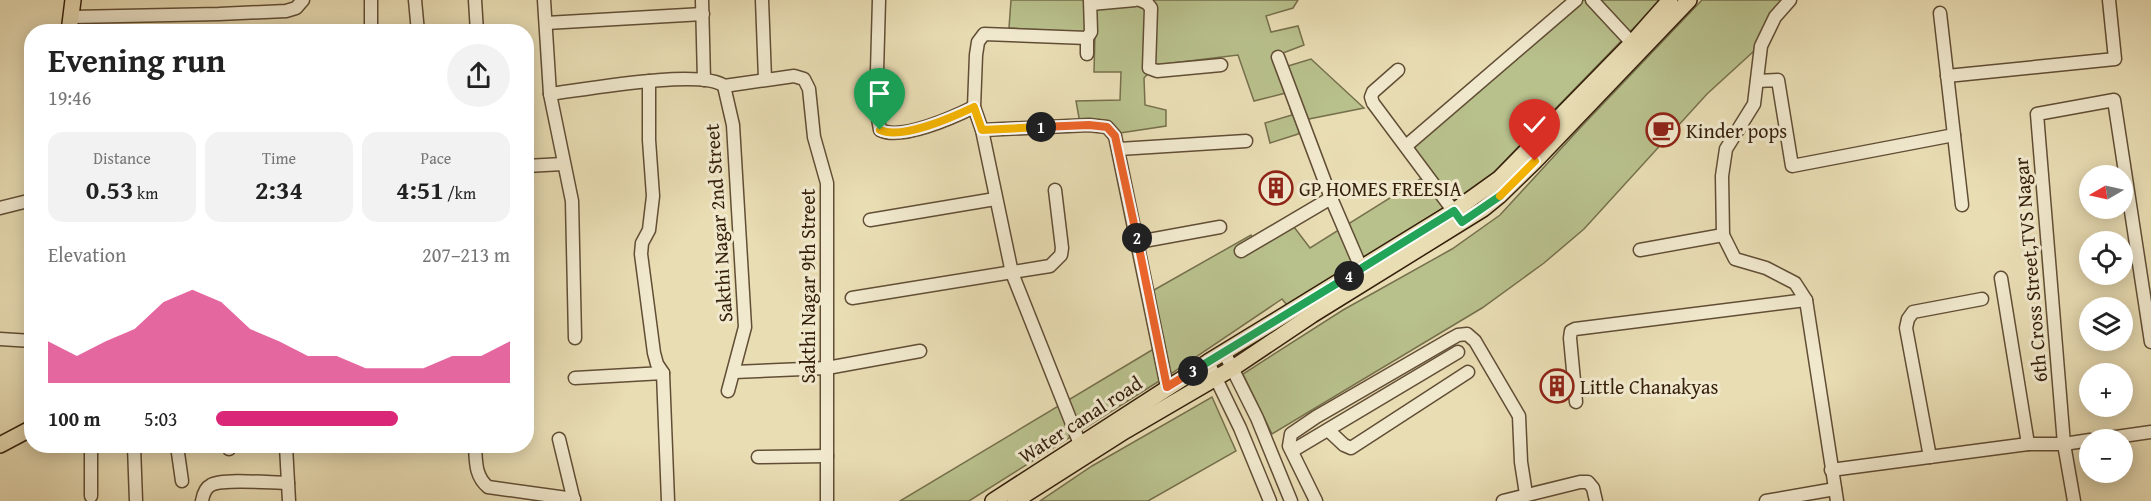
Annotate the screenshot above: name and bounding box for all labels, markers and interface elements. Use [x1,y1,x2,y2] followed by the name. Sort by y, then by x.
[48,36,225,84] text: Evening run
[447,44,510,107] button: share
[854,68,905,130] pin
[863,77,896,110] icon: arrive
[48,83,91,112] text: 19:46
[1509,99,1560,161] pin
[1518,108,1551,141] icon: check
[1026,112,1056,142] pin: 1
[1645,112,1681,148] cafe icon: Kinder pops
[1037,115,1045,139] text: 1
[1686,116,1787,145] place label: Kinder pops
[697,123,739,323] street label: Sakthi Nagar 2nd Street
[93,146,151,170] text: Distance
[262,146,296,170] text: Time
[421,146,451,170] text: Pace
[2006,156,2054,384] street label: 6th Cross Street,TVS Nagar
[2079,165,2133,219] north arrow
[2079,165,2133,483] map controls
[86,170,134,209] text: 0.53
[255,170,303,209] text: 2:34
[396,170,444,209] text: 4:51
[1258,170,1294,206] building icon: GP HOMES FREESIA
[1299,174,1462,203] place label: GP HOMES FREESIA
[134,181,158,205] text: km
[444,181,476,205] text: /km
[793,188,822,384] street label: Sakthi Nagar 9th Street
[1122,223,1152,253] pin: 2
[1133,226,1141,250] text: 2
[2079,231,2133,285] button: locate
[48,240,126,269] text: Elevation
[422,240,510,269] text: 207–213 m
[1334,261,1364,291] pin: 4
[1345,264,1353,288] text: 4
[2079,297,2133,351] button: layers
[1178,356,1208,386] pin: 3
[1189,359,1197,383] text: 3
[2079,363,2133,417] button: +
[1013,368,1148,470] street label: Water canal road
[1539,368,1575,404] building icon: Little Chanakyas
[1580,372,1718,401] place label: Little Chanakyas
[48,404,101,433] text: 100 m
[144,404,178,433] text: 5:03
[2079,429,2133,483] button: −

